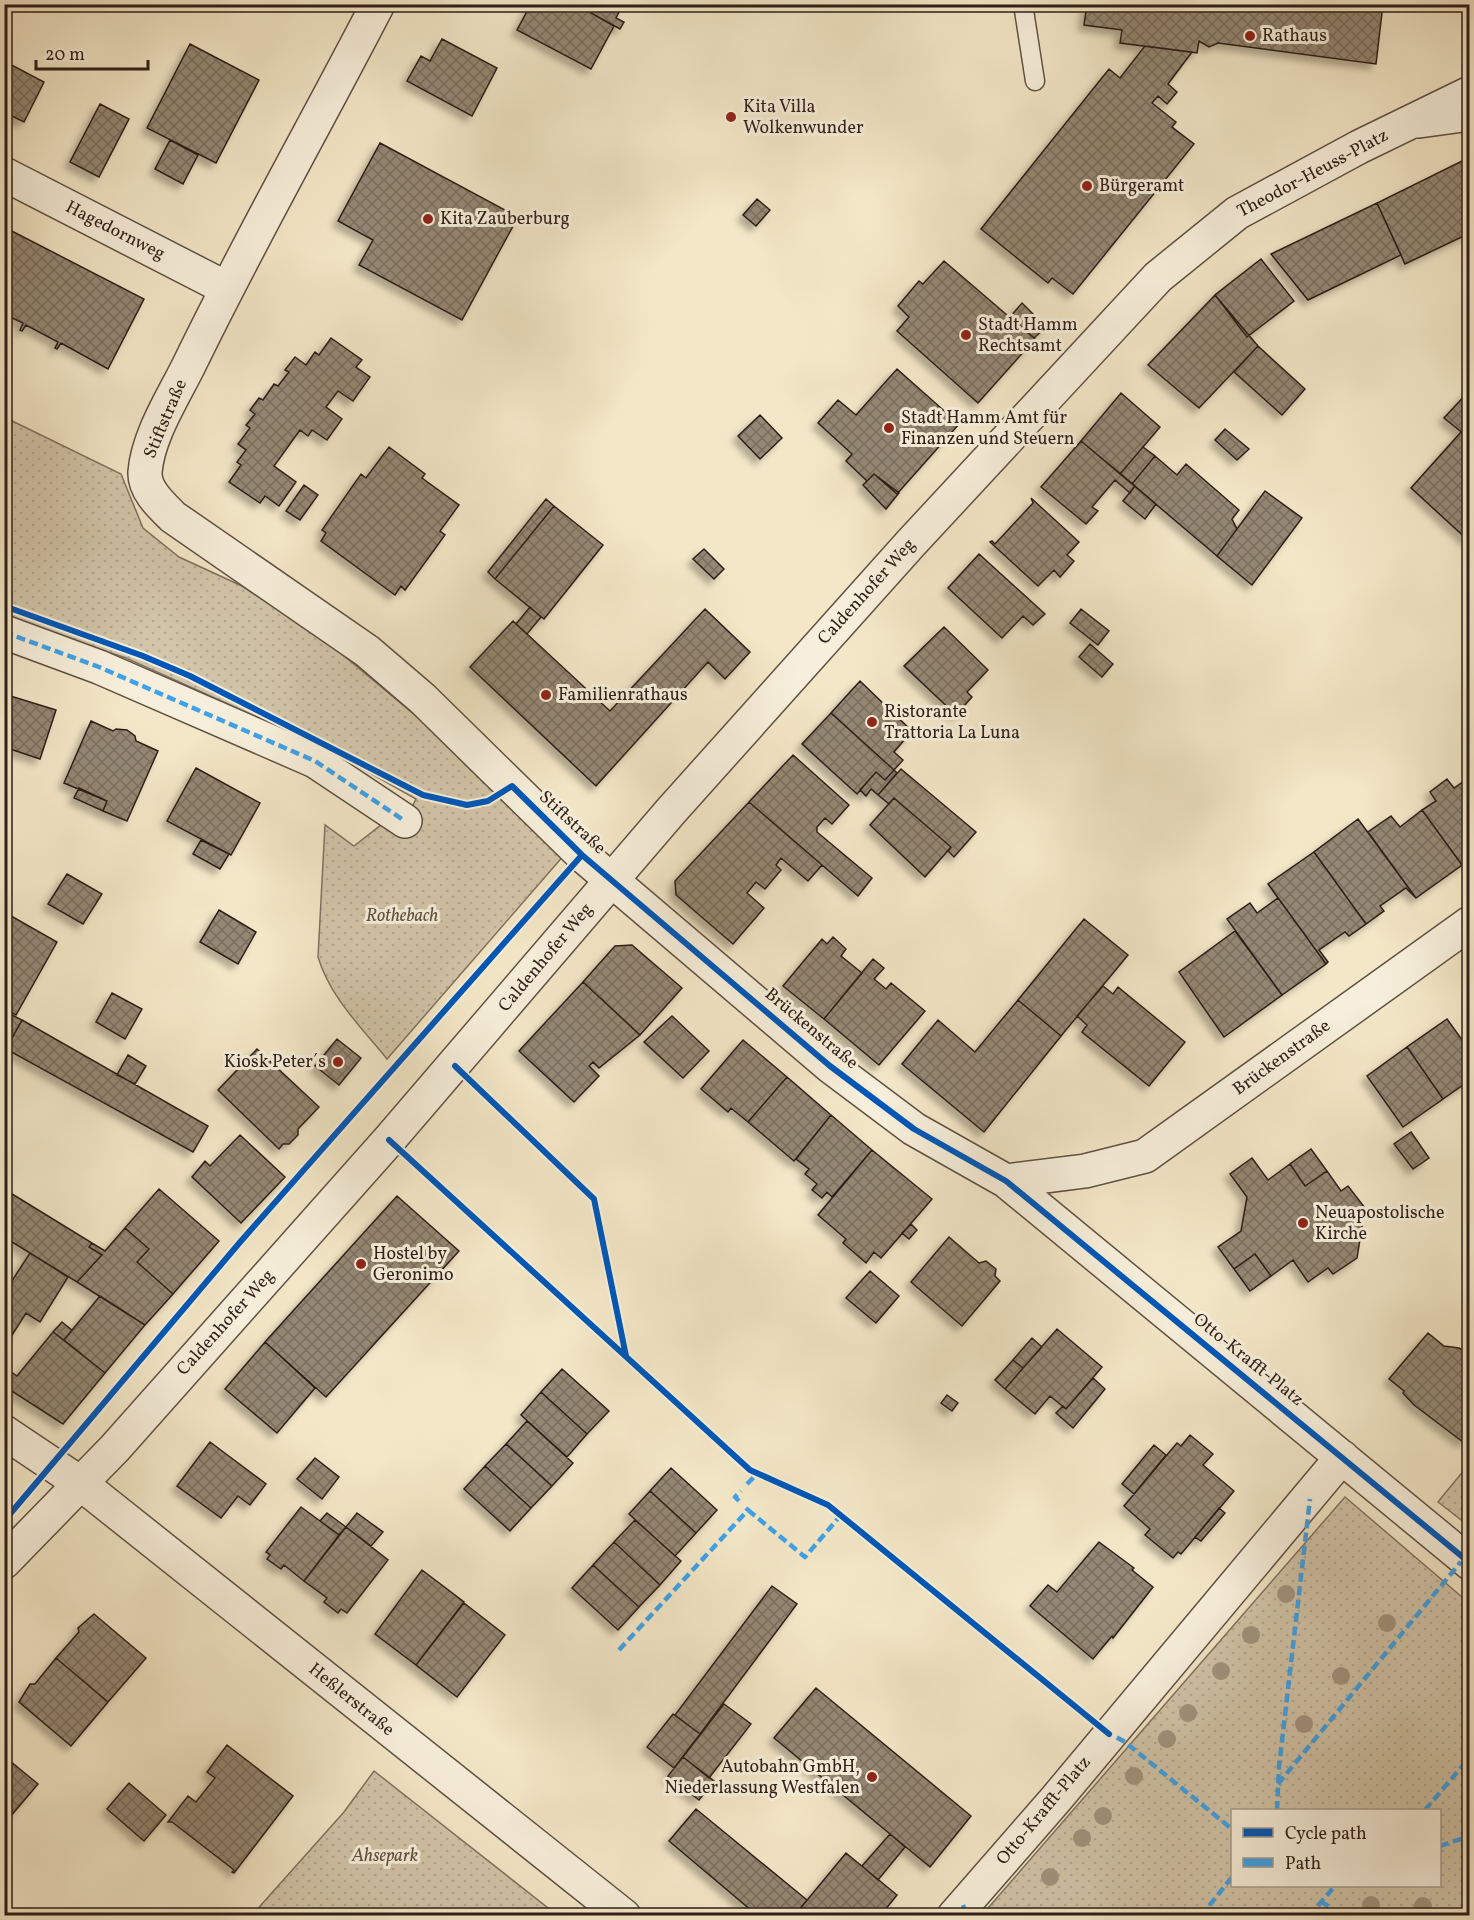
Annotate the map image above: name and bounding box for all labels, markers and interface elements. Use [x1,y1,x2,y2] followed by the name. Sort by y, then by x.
[1262,24,1327,49] place label: Rathaus
[1243,29,1257,43] marker: Rathaus
[36,33,148,71] scale bar
[45,43,85,68] text: 20 m
[743,95,864,141] place label: Kita Villa Wolkenwunder
[724,110,738,124] marker: Kita Villa Wolkenwunder
[1233,124,1393,224] street label: Theodor-Heuss-Platz
[1099,174,1184,199] place label: Bürgeramt
[1080,179,1094,193] marker: Bürgeramt
[61,195,169,267] street label: Hagedornweg
[440,207,570,232] place label: Kita Zauberburg
[421,212,435,226] marker: Kita Zauberburg
[978,313,1078,359] place label: Stadt Hamm Rechtsamt
[959,328,973,342] marker: Stadt Hamm Rechtsamt
[138,375,194,463] street label: Stiftstraße
[901,406,1075,452] place label: Stadt Hamm Amt für Finanzen und Steuern
[882,421,896,435] marker: Stadt Hamm Amt für Finanzen und Steuern
[812,533,922,651] street label: Caldenhofer Weg
[558,683,688,708] place label: Familienrathaus
[539,688,553,702] marker: Familienrathaus
[884,700,1020,746] place label: Ristorante Trattoria La Luna
[865,715,879,729] marker: Ristorante Trattoria La Luna
[533,785,611,861] street label: Stiftstraße
[493,898,599,1018] street label: Caldenhofer Weg
[366,904,438,929] park label: Rothebach
[759,982,863,1076] street label: Brückenstraße
[1228,1014,1336,1102] street label: Brückenstraße
[224,1050,326,1075] place label: Kiosk Peter´s
[331,1055,345,1069] marker: Kiosk Peter´s
[1315,1201,1445,1247] place label: Neuapostolische Kirche
[1296,1216,1310,1230] marker: Neuapostolische Kirche
[373,1242,453,1288] place label: Hostel by Geronimo
[354,1257,368,1271] marker: Hostel by Geronimo
[171,1264,281,1382] street label: Caldenhofer Weg
[1187,1308,1309,1412] street label: Otto-Krafft-Platz
[303,1658,399,1742] street label: Heßlerstraße
[991,1751,1097,1871] street label: Otto-Krafft-Platz
[665,1755,860,1801] place label: Autobahn GmbH, Niederlassung Westfalen
[865,1770,879,1784] marker: Autobahn GmbH, Niederlassung Westfalen
[1231,1809,1441,1887] legend
[1285,1822,1367,1847] text: Cycle path
[351,1844,418,1869] park label: Ahsepark
[1285,1852,1321,1877] text: Path

